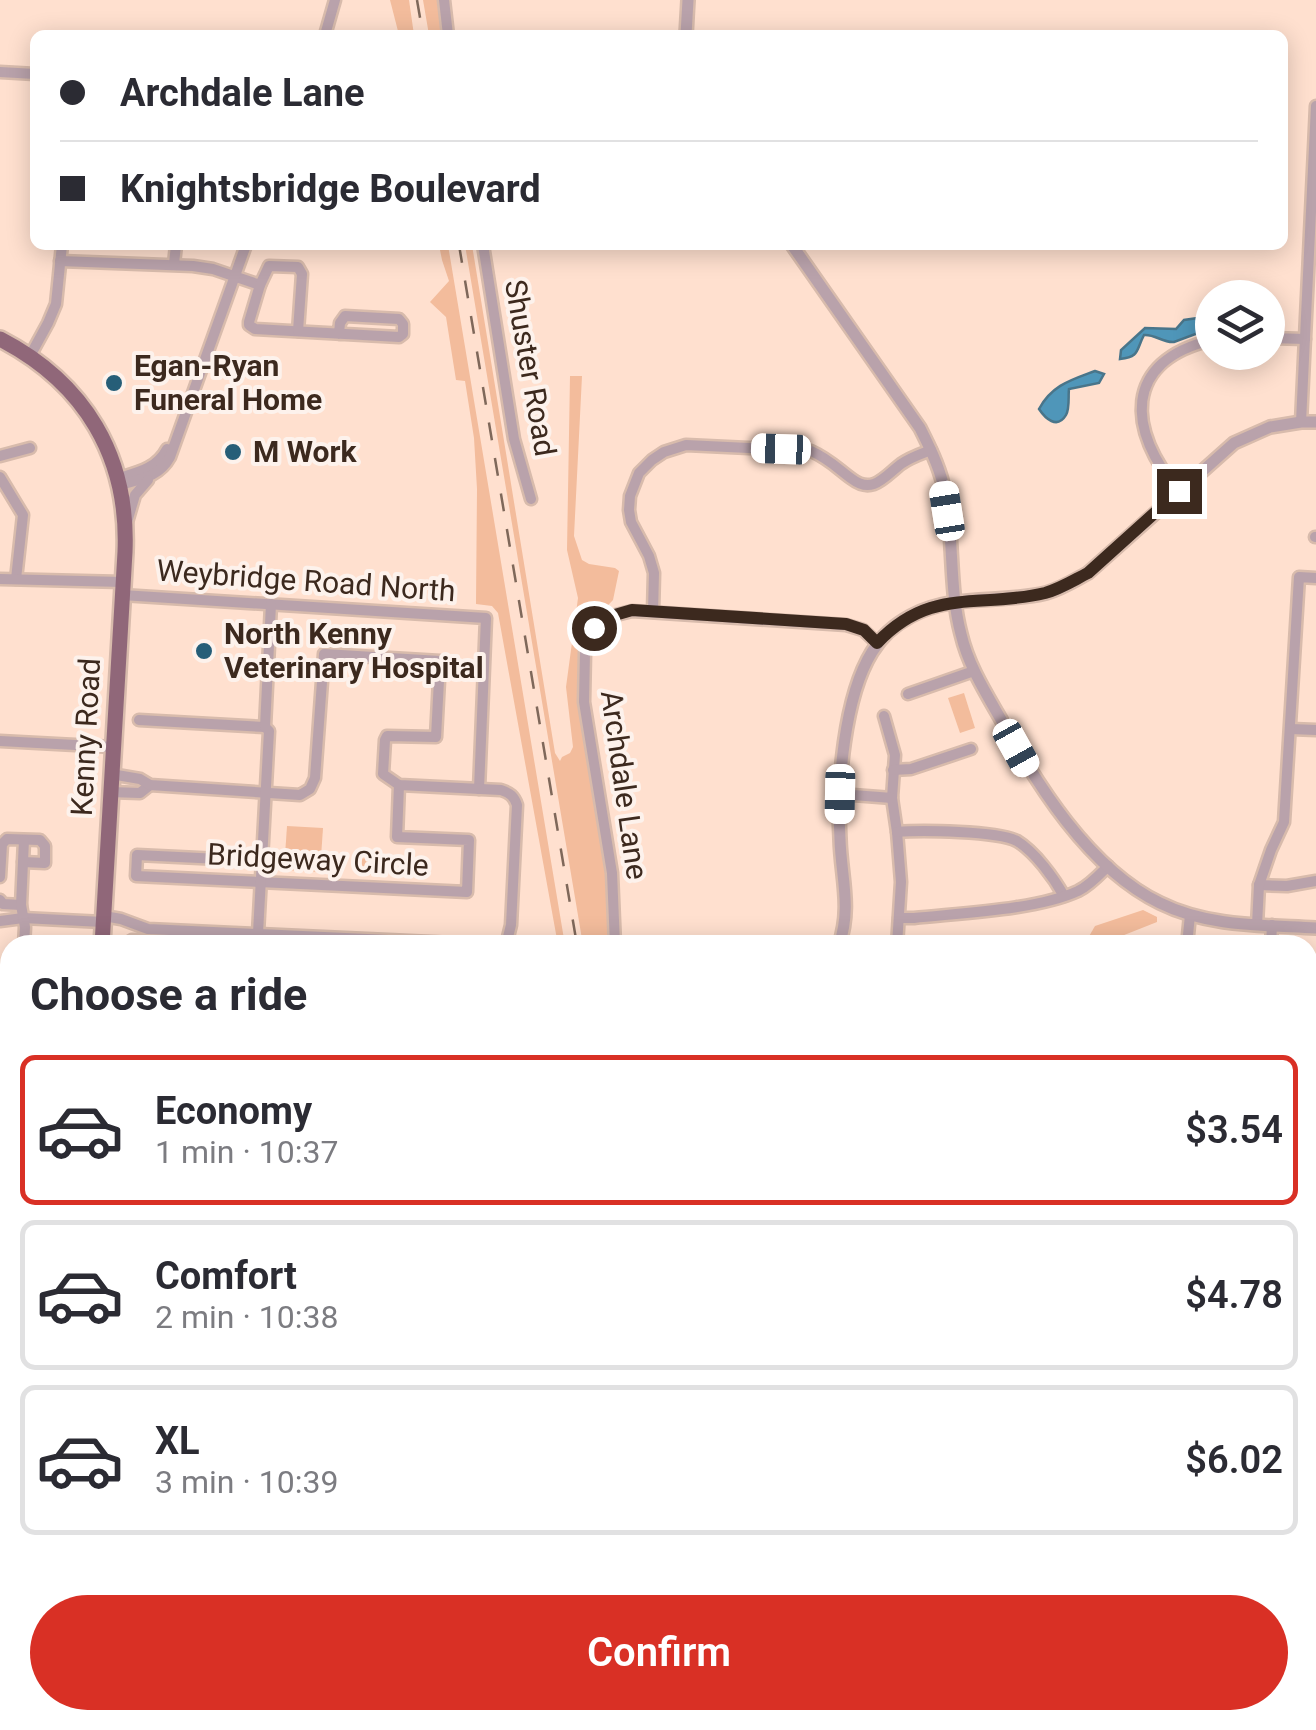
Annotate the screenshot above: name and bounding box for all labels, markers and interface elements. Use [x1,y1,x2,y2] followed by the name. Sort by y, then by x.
[120,71,365,115] text: Archdale Lane
[120,167,541,211] text: Knightsbridge Boulevard
[498,277,563,459] street label: Shuster Road
[1195,280,1285,370] map controls
[1195,280,1285,370] button: layers
[134,348,322,417] place label: Egan-Ryan Funeral Home
[103,372,125,394] marker: Egan-Ryan Funeral Home
[750,433,812,465] car
[253,434,357,469] place label: M Work
[222,441,244,463] marker: M Work
[1157,469,1202,514] route end
[927,479,967,543] car
[155,553,457,608] street label: Weybridge Road North
[572,606,617,651] route start
[224,616,484,685] place label: North Kenny Veterinary Hospital
[193,640,215,662] marker: North Kenny Veterinary Hospital
[64,657,107,817] street label: Kenny Road
[594,688,655,882] street label: Archdale Lane
[988,714,1044,782] car
[824,764,856,824] car
[206,836,430,883] street label: Bridgeway Circle
[30,968,307,1021] text: Choose a ride
[35,1085,125,1175] icon: car
[155,1089,312,1133] text: Economy
[1185,1108,1283,1152] text: $3.54
[155,1133,338,1171] text: 1 min · 10:37
[35,1250,125,1340] icon: car
[155,1254,297,1298] text: Comfort
[1185,1273,1283,1317] text: $4.78
[155,1298,338,1336] text: 2 min · 10:38
[35,1415,125,1505] icon: car
[155,1419,200,1463] text: XL
[1185,1438,1283,1482] text: $6.02
[155,1463,338,1501] text: 3 min · 10:39
[30,1595,1288,1710] button: Confirm

